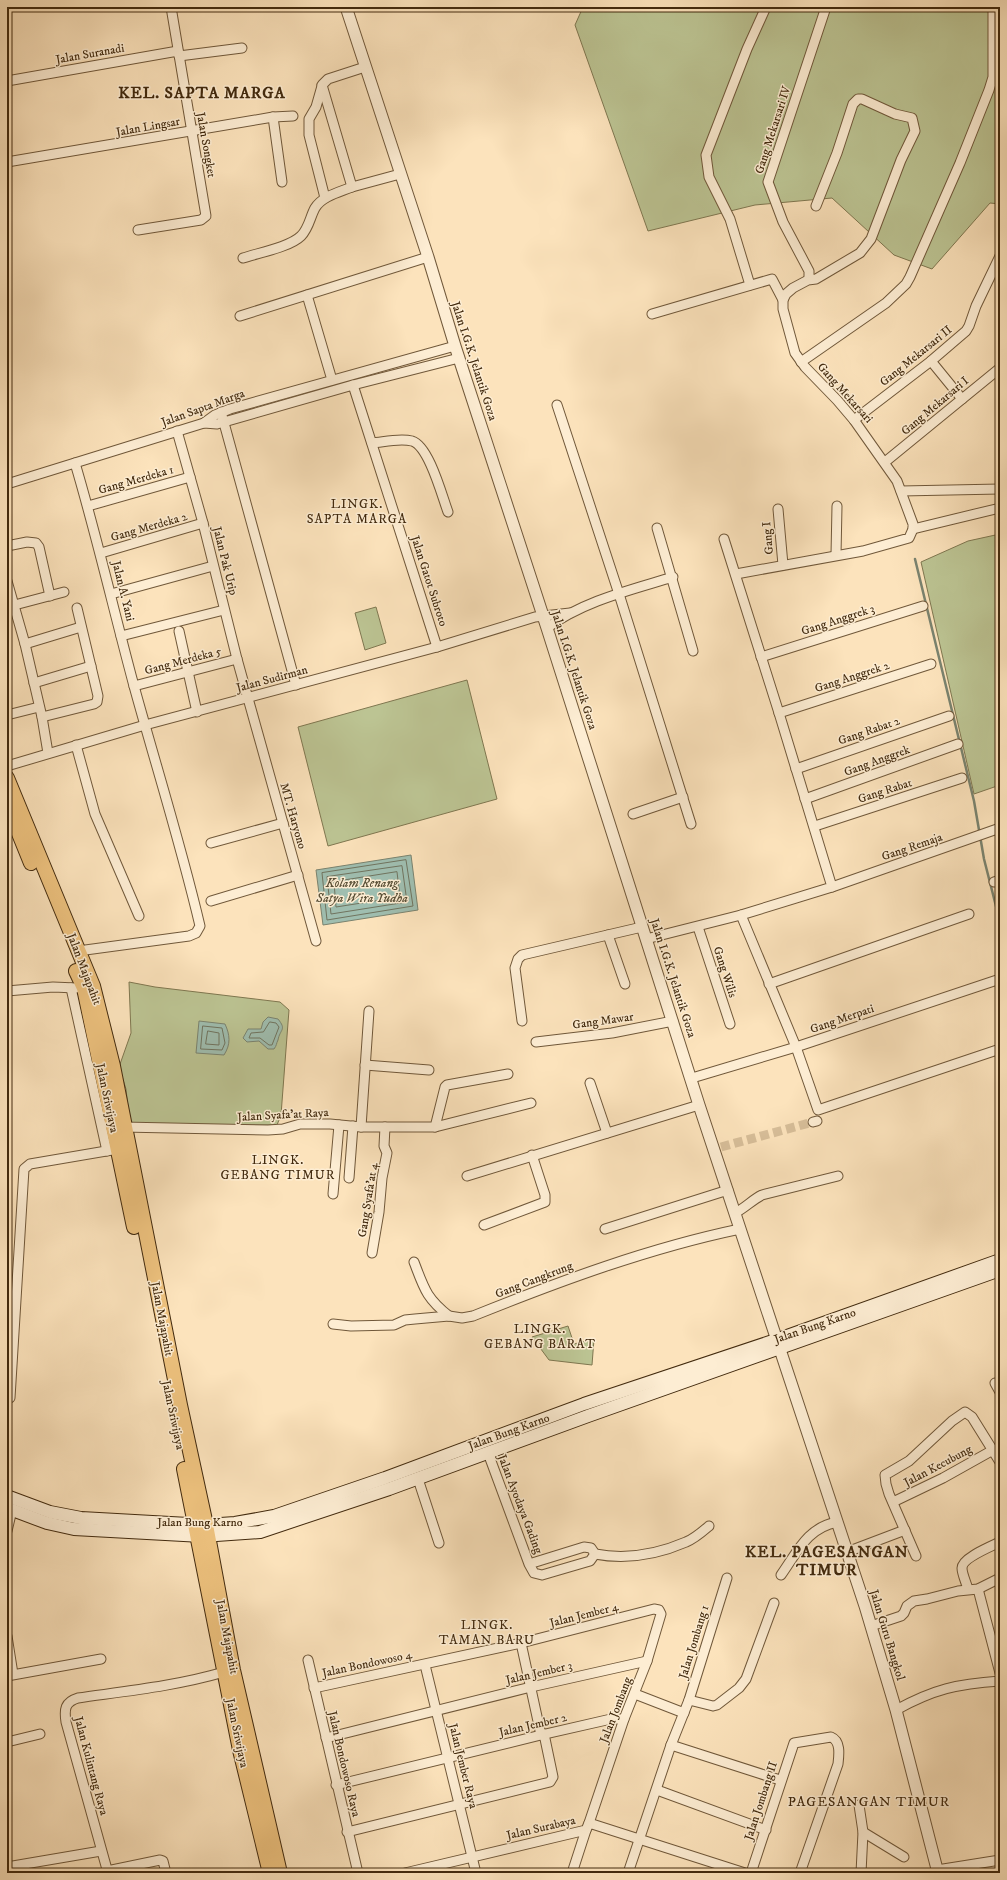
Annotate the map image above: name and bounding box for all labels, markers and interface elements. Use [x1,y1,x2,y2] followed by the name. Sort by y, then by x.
[54,41,125,68] street label: Jalan Suranadi
[118,83,286,103] district label: KEL. SAPTA MARGA
[752,84,794,176] street label: Gang Mekarsari IV
[193,110,219,179] street label: Jalan Songket
[114,114,182,140] street label: Jalan Lingsar
[447,299,501,423] street label: Jalan I.G.K. Jelantik Goza
[877,322,955,390] street label: Gang Mekarsari II
[814,360,876,426] street label: Gang Mekarsari
[898,373,972,439] street label: Gang Mekarsari I
[158,386,248,430] street label: Jalan Sapta Marga
[97,462,175,498] street label: Gang Merdeka 1
[307,496,407,527] district label: LINGK. SAPTA MARGA
[109,509,189,545] street label: Gang Merdeka 2
[759,521,777,555] street label: Gang I
[209,524,241,597] street label: Jalan Pak Urip
[407,533,451,628] street label: Jalan Gatot Subroto
[108,558,138,623] street label: Jalan A. Yani
[799,601,877,639] street label: Gang Anggrek 3
[547,608,601,732] street label: Jalan I.G.K. Jelantik Goza
[143,644,223,678] street label: Gang Merdeka 5
[813,658,891,696] street label: Gang Anggrek 2
[234,662,310,696] street label: Jalan Sudirman
[836,713,902,749] street label: Gang Rabat 2
[842,742,912,780] street label: Gang Anggrek
[856,775,914,807] street label: Gang Rabat
[276,781,310,851] street label: MT. Haryono
[880,829,945,864] street label: Gang Remaja
[315,875,408,906] water label: Kolam Renang Satya Wira Yudha
[646,916,700,1040] street label: Jalan I.G.K. Jelantik Goza
[63,930,105,1007] street label: Jalan Majapahit
[710,945,740,999] street label: Gang Wilis
[808,1001,876,1037] street label: Gang Merpati
[572,1009,635,1033] street label: Gang Mawar
[92,1061,122,1135] street label: Jalan Sriwijaya
[236,1105,330,1125] street label: Jalan Syafa'at Raya
[221,1152,336,1183] district label: LINGK. GEBANG TIMUR
[355,1161,381,1238] street label: Gang Syafa'at 4
[493,1258,575,1302] street label: Gang Cangkrung
[147,1280,177,1358] street label: Jalan Majapahit
[771,1305,858,1347] street label: Jalan Bung Karno
[484,1321,596,1352] district label: LINGK. GEBANG BARAT
[158,1378,188,1452] street label: Jalan Sriwijaya
[465,1410,552,1454] street label: Jalan Bung Karno
[901,1442,975,1491] street label: Jalan Kecubung
[494,1451,546,1556] street label: Jalan Ayodaya Gading
[156,1515,243,1530] street label: Jalan Bung Karno
[745,1542,909,1580] district label: KEL. PAGESANGAN TIMUR
[866,1587,908,1683] street label: Jalan Guru Bangkol
[212,1598,242,1676] street label: Jalan Majapahit
[547,1599,621,1631] street label: Jalan Jember 4
[675,1603,712,1682] street label: Jalan Jombang 1
[439,1617,535,1648] district label: LINGK. TAMAN BARU
[320,1647,414,1681] street label: Jalan Bondowoso 4
[503,1658,574,1688] street label: Jalan Jember 3
[596,1675,635,1746] street label: Jalan Jombang
[222,1696,252,1770] street label: Jalan Sriwijaya
[324,1709,364,1819] street label: Jalan Bondowoso Raya
[497,1710,569,1740] street label: Jalan Jember 2
[70,1714,112,1818] street label: Jalan Kulintang Raya
[445,1721,481,1811] street label: Jalan Jember Raya
[741,1760,781,1843] street label: Jalan Jombang II
[788,1793,950,1811] district label: PAGESANGAN TIMUR
[504,1813,578,1843] street label: Jalan Surabaya

